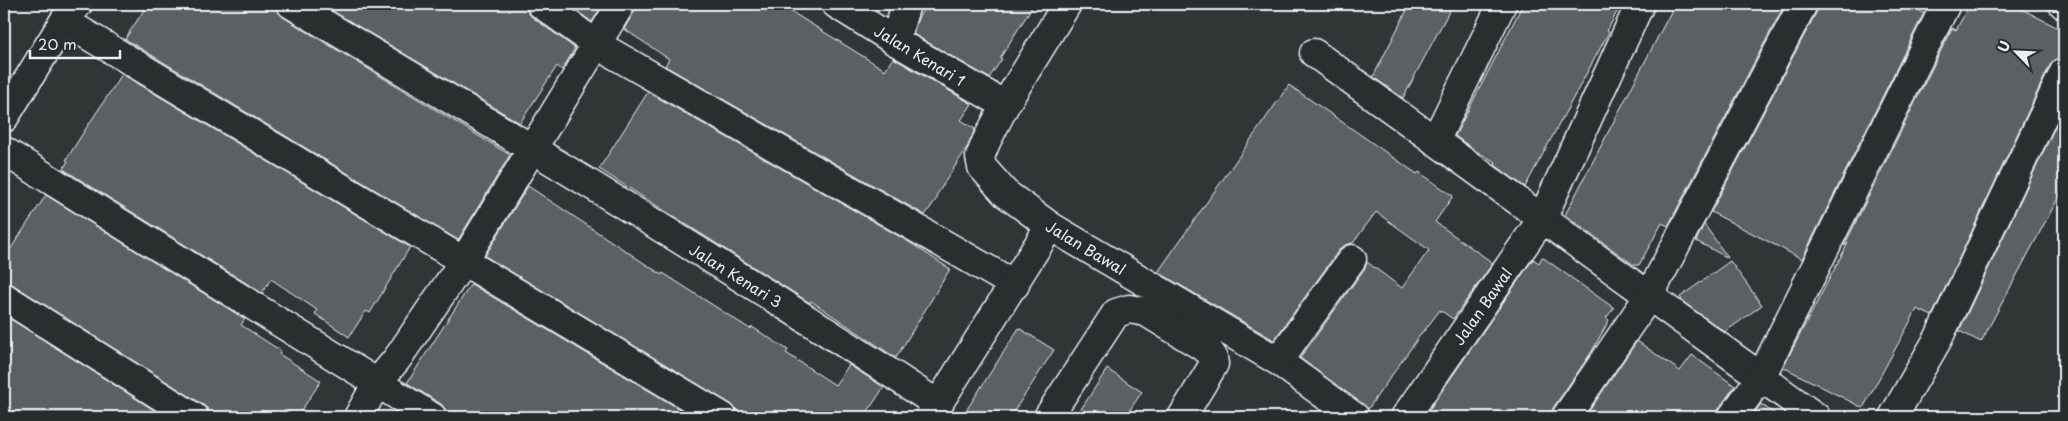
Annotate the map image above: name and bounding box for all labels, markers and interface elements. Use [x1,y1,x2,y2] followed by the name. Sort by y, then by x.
[870,19,970,91] street label: Jalan Kenari 1
[30,28,120,60] scale bar
[1990,28,2040,78] north arrow
[38,32,77,55] text: 20 m
[1992,37,2015,56] text: U
[1042,214,1130,280] street label: Jalan Bawal
[685,237,787,313] street label: Jalan Kenari 3
[1447,263,1517,349] street label: Jalan Bawal

